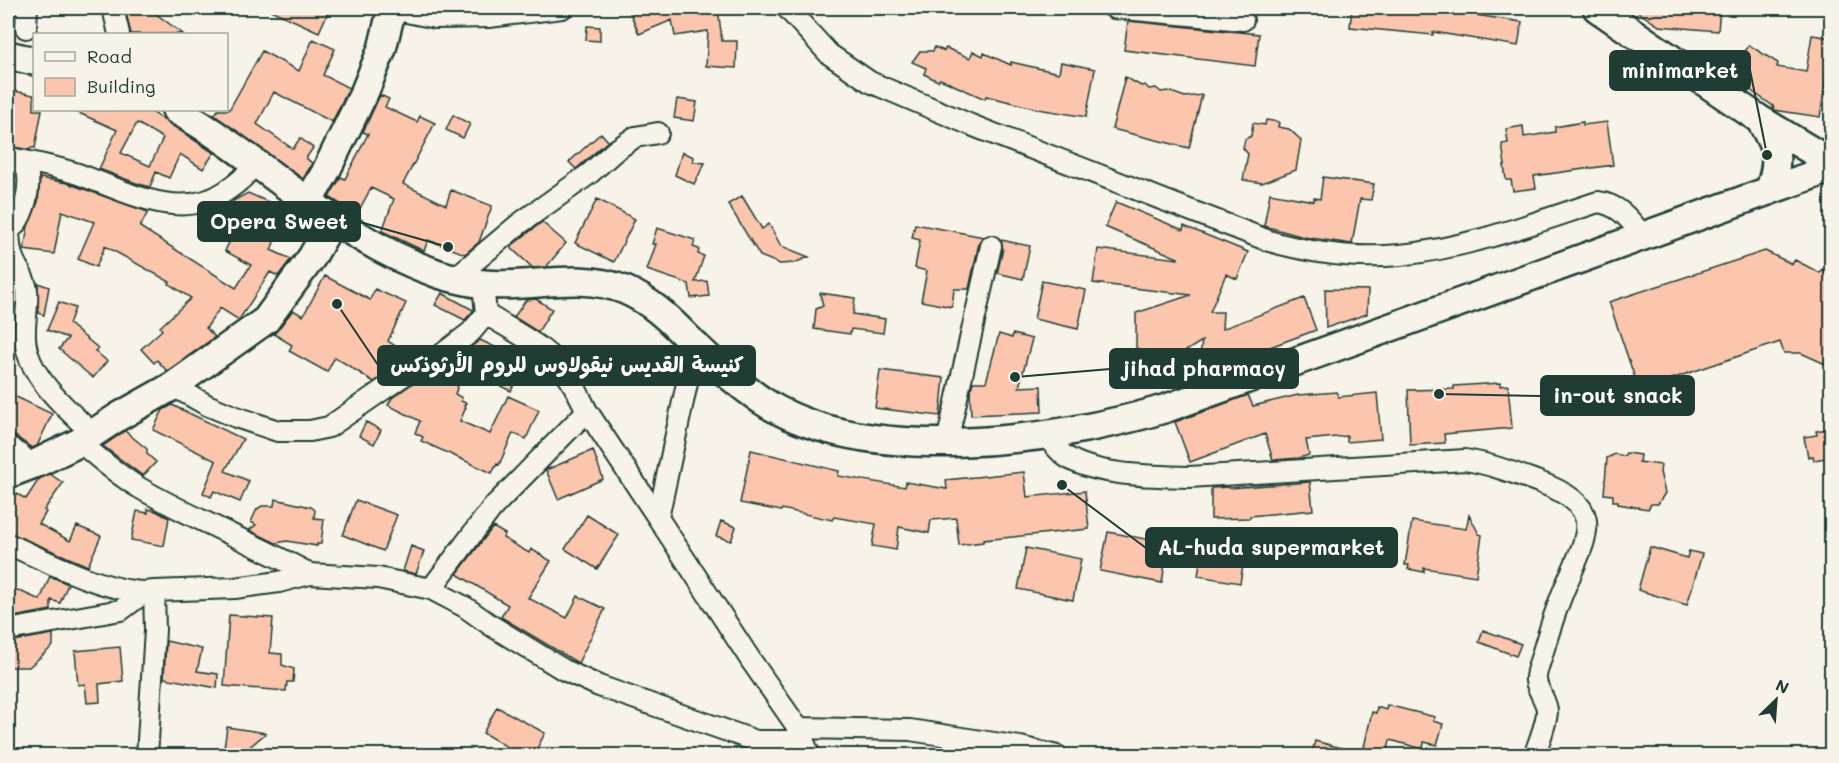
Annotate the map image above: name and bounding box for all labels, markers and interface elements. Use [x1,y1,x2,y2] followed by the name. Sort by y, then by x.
[33,33,228,111] legend
[87,44,132,68] text: Road
[1610,51,1750,90] callout: minimarket
[1622,56,1738,83] text: minimarket
[87,74,155,98] text: Building
[198,202,360,241] callout: Opera Sweet
[210,207,348,234] text: Opera Sweet
[378,346,755,385] callout: كنيسة القديس نيقولاوس للروم الأرثوذكس
[1110,349,1298,388] callout: jihad pharmacy
[390,350,744,381] text: كنيسة القديس نيقولاوس للروم الأرثوذكس
[1120,354,1286,382] text: jihad pharmacy
[1541,376,1694,415] callout: in-out snack
[1553,381,1683,408] text: in-out snack
[1146,528,1397,567] callout: AL-huda supermarket
[1158,533,1384,560] text: AL-huda supermarket
[1746,670,1806,730] north arrow
[1773,674,1792,698] text: N

